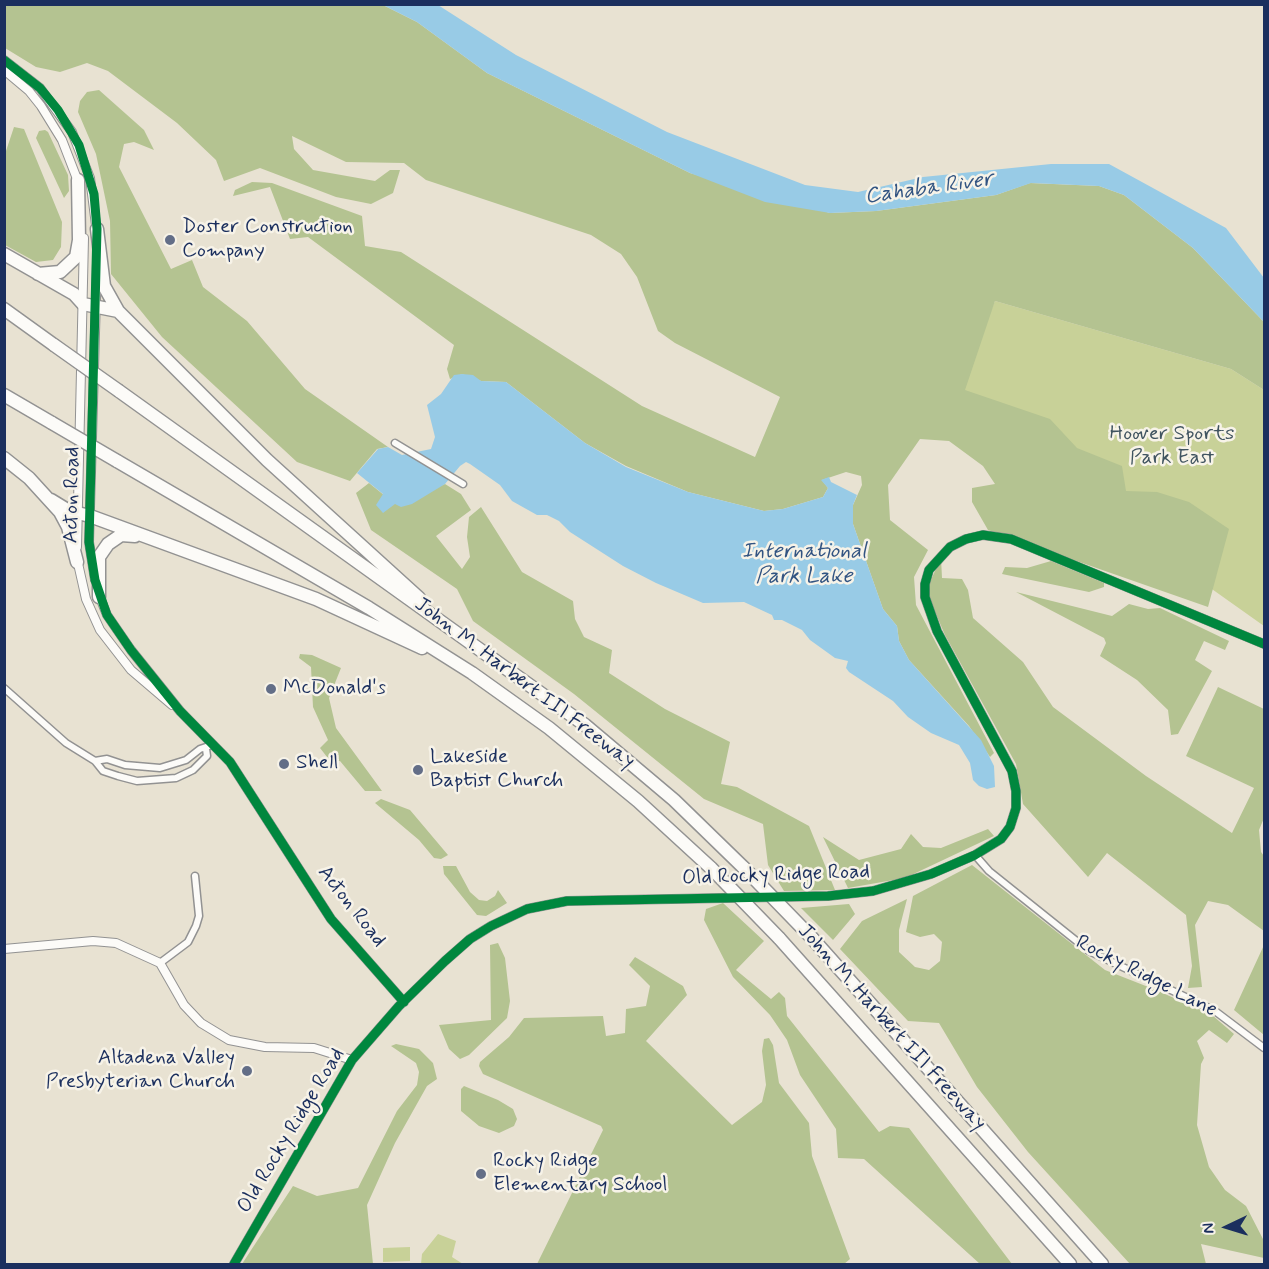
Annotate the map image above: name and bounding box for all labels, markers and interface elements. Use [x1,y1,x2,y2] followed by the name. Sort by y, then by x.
[863,167,995,211] water label: Cahaba River
[182,215,353,265] place label: Doster Construction Company
[163,233,177,247] marker: Doster Construction Company
[1110,422,1234,472] park label: Hoover Sports Park East
[60,446,86,544] street label: Acton Road
[742,539,866,590] water label: International Park Lake
[409,593,639,775] street label: John M. Harbert III Freeway
[283,676,386,702] place label: McDonald's
[264,682,278,696] marker: McDonald's
[430,745,563,795] place label: Lakeside Baptist Church
[296,751,338,777] place label: Shell
[277,757,291,771] marker: Shell
[411,763,425,777] marker: Lakeside Baptist Church
[682,860,870,892] street label: Old Rocky Ridge Road
[311,861,391,953] street label: Acton Road
[791,919,991,1137] street label: John M. Harbert III Freeway
[1071,930,1221,1024] street label: Rocky Ridge Lane
[233,1044,351,1218] street label: Old Rocky Ridge Road
[46,1046,235,1096] place label: Altadena Valley Presbyterian Church
[240,1064,254,1078] marker: Altadena Valley Presbyterian Church
[493,1149,668,1199] place label: Rocky Ridge Elementary School
[474,1167,488,1181] marker: Rocky Ridge Elementary School
[1197,1197,1257,1257] north arrow
[1198,1222,1219,1234] text: N

